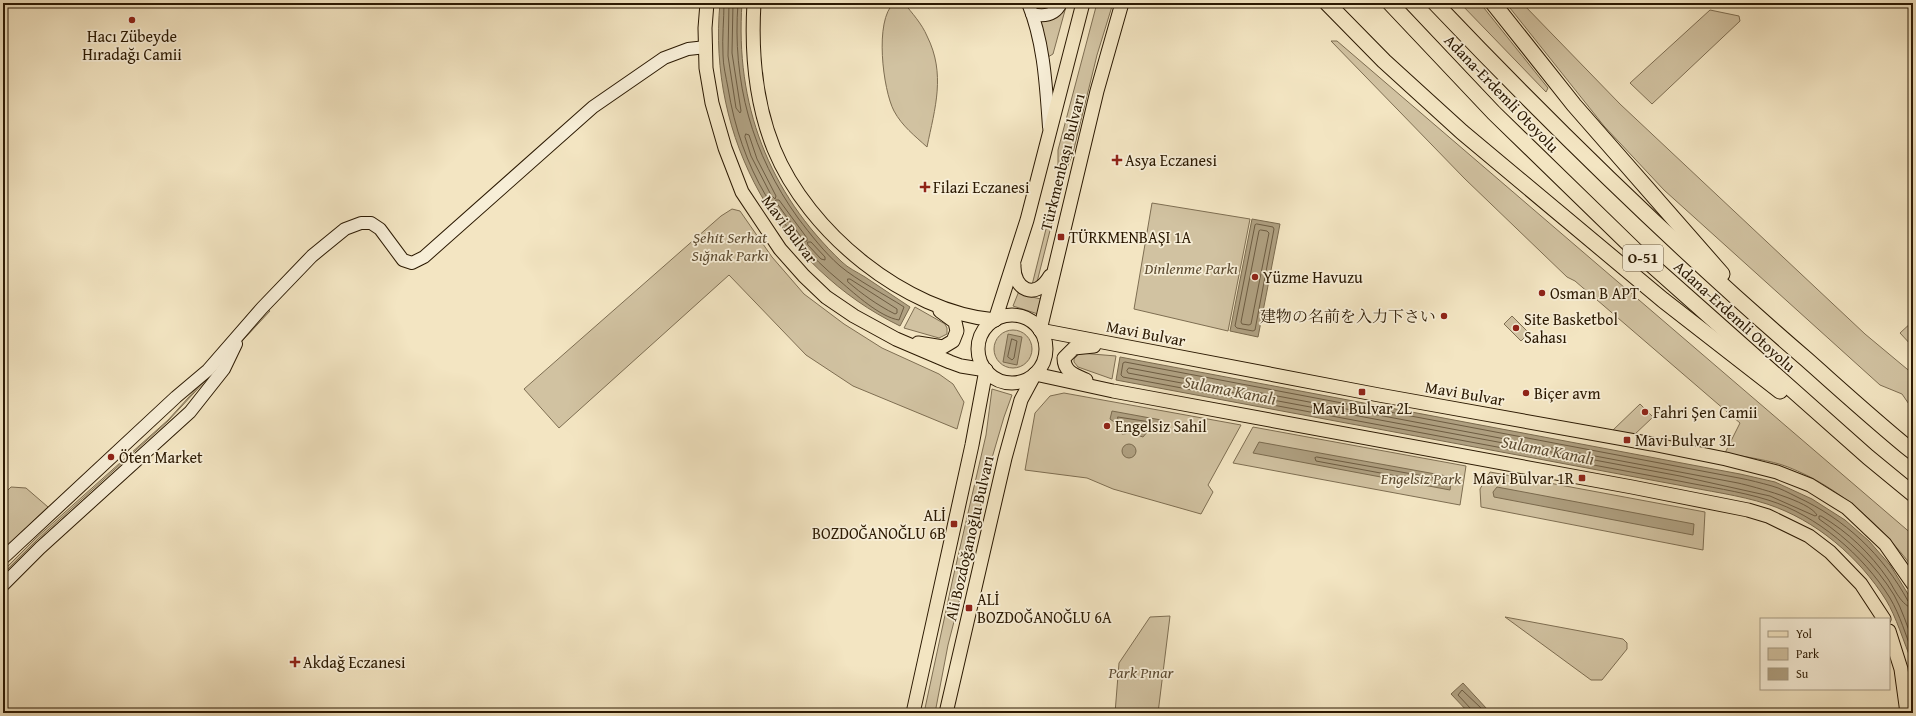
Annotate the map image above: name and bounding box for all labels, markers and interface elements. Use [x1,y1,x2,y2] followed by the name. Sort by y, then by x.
[127,15,137,25] marker: Hacı Zübeyde Hıradağı Camii
[82,24,182,66] place label: Hacı Zübeyde Hıradağı Camii
[1439,28,1565,158] street label: Adana-Erdemli Otoyolu
[1033,90,1091,233] street label: Türkmenbaşı Bulvarı
[1125,148,1217,172] place label: Asya Eczanesi
[1112,155,1122,165] marker: Asya Eczanesi
[933,175,1030,199] place label: Filazi Eczanesi
[920,182,930,192] marker: Filazi Eczanesi
[756,190,824,269] street label: Mavi Bulvar
[691,225,769,267] park label: Şehit Serhat Sığnak Parkı
[1069,225,1192,249] place label: TÜRKMENBAŞI 1A
[1056,232,1066,242] marker: TÜRKMENBAŞI 1A
[1623,245,1663,271] road number: O-51
[1669,255,1801,378] street label: Adana-Erdemli Otoyolu
[1143,256,1238,280] park label: Dinlenme Parkı
[1263,265,1363,289] place label: Yüzme Havuzu
[1250,272,1260,282] marker: Yüzme Havuzu
[1550,281,1639,305] place label: Osman B APT
[1537,288,1547,298] marker: Osman B APT
[1260,304,1436,328] place label: 建物の名前を入力下さい
[1524,307,1618,349] place label: Site Basketbol Sahası
[1439,311,1449,321] marker: 建物の名前を入力下さい
[1104,314,1188,353] street label: Mavi Bulvar
[1511,323,1521,333] marker: Site Basketbol Sahası
[1181,368,1279,411] water label: Sulama Kanalı
[1423,374,1507,412] street label: Mavi Bulvar
[1534,381,1601,405] place label: Biçer avm
[1357,387,1367,397] marker: Mavi Bulvar 2L
[1521,388,1531,398] marker: Biçer avm
[1312,396,1412,420] place label: Mavi Bulvar 2L
[1653,400,1758,424] place label: Fahri Şen Camii
[1640,407,1650,417] marker: Fahri Şen Camii
[1115,414,1207,438] place label: Engelsiz Sahil
[1102,421,1112,431] marker: Engelsiz Sahil
[1499,428,1597,471] water label: Sulama Kanalı
[1635,428,1735,452] place label: Mavi Bulvar 3L
[1622,435,1632,445] marker: Mavi Bulvar 3L
[119,445,203,469] place label: Öten Market
[106,452,116,462] marker: Öten Market
[938,452,1000,623] street label: Ali Bozdoğanoğlu Bulvarı
[1380,466,1462,490] park label: Engelsiz Park
[1473,466,1575,490] place label: Mavi Bulvar 1R
[1577,473,1587,483] marker: Mavi Bulvar 1R
[812,503,946,545] place label: ALİ BOZDOĞANOĞLU 6B
[949,519,959,529] marker: ALİ BOZDOĞANOĞLU 6B
[977,587,1112,629] place label: ALİ BOZDOĞANOĞLU 6A
[964,603,974,613] marker: ALİ BOZDOĞANOĞLU 6A
[1760,618,1890,690] legend
[1796,625,1813,642] text: Yol
[1796,645,1820,662] text: Park
[303,650,406,674] place label: Akdağ Eczanesi
[290,657,300,667] marker: Akdağ Eczanesi
[1108,660,1175,684] park label: Park Pınar
[1796,665,1809,682] text: Su

